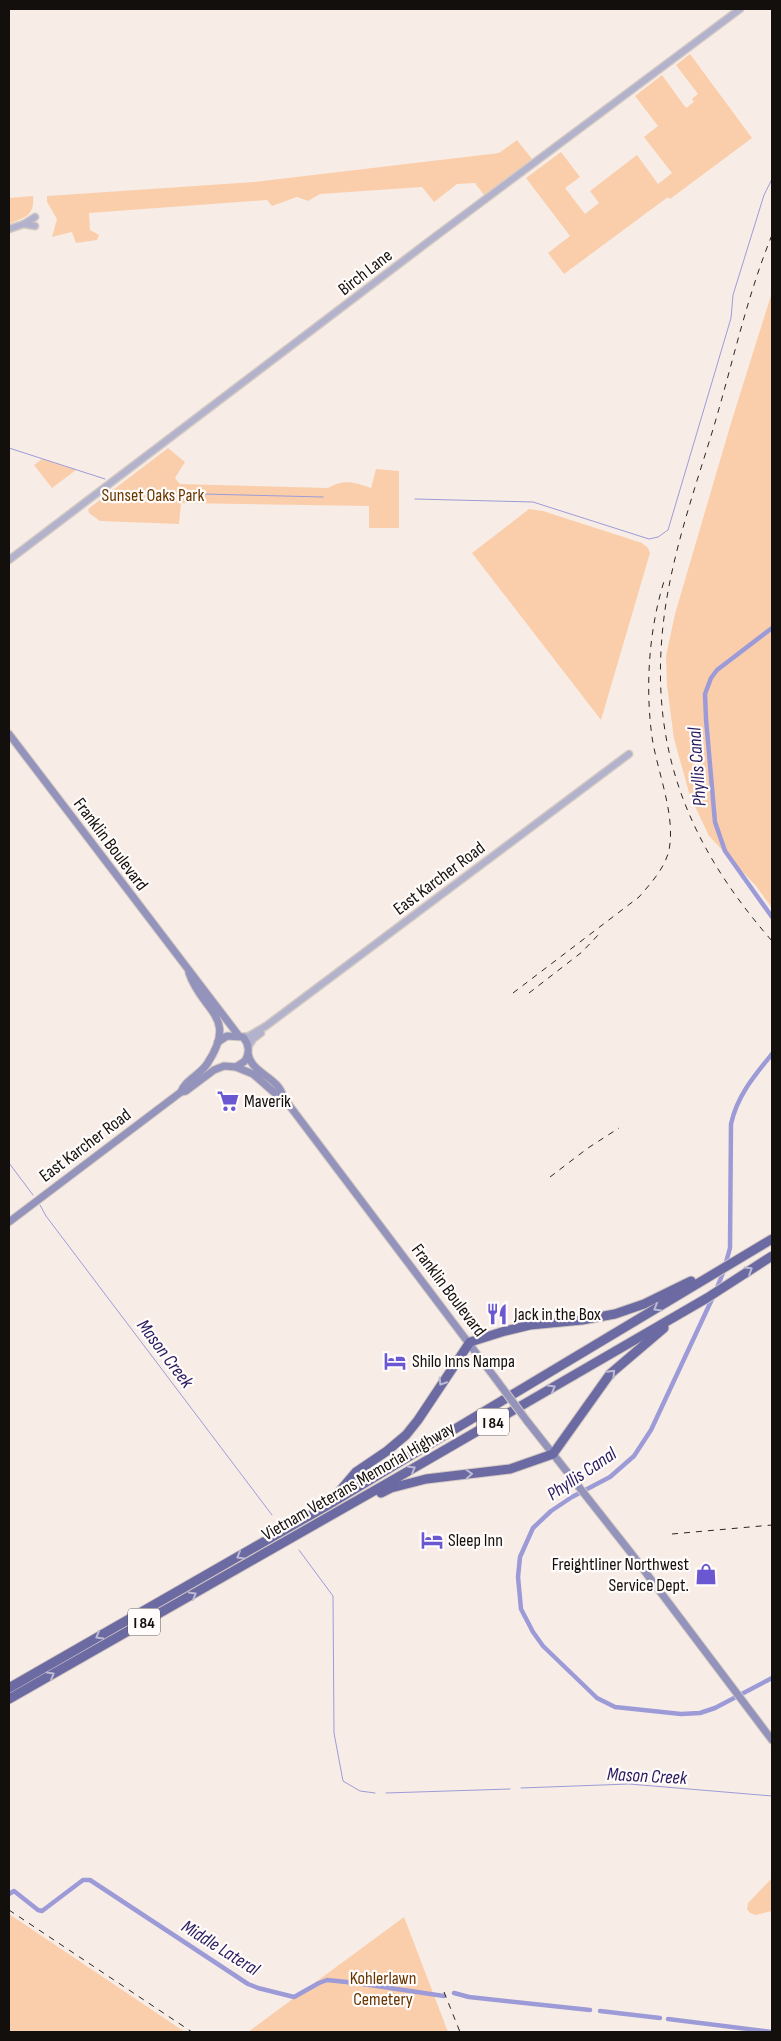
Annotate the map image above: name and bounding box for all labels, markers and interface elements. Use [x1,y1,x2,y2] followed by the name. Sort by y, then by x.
[334,245,396,300] street label: Birch Lane
[102,485,205,506] park label: Sunset Oaks Park
[683,726,712,807] water label: Phyllis Canal
[69,794,152,895] street label: Franklin Boulevard
[389,837,489,920] street label: East Karcher Road
[215,1088,241,1114] supermarket icon: Maverik
[244,1091,291,1112] place label: Maverik
[35,1104,135,1187] street label: East Karcher Road
[407,1240,490,1341] street label: Franklin Boulevard
[744,1267,753,1277] one-way arrow
[484,1301,510,1327] restaurant icon: Jack in the Box
[653,1302,662,1312] one-way arrow
[513,1304,601,1325] place label: Jack in the Box
[132,1315,199,1394] water label: Mason Creek
[382,1348,408,1374] hotel icon: Shilo Inns Nampa
[412,1351,515,1372] place label: Shilo Inns Nampa
[606,1369,615,1378] one-way arrow
[439,1377,449,1386] one-way arrow
[547,1384,556,1394] one-way arrow
[477,1408,509,1435] road number: I 84
[258,1418,458,1545] street label: Vietnam Veterans Memorial Highway
[543,1442,621,1506] water label: Phyllis Canal
[406,1466,415,1476] one-way arrow
[465,1468,473,1479] one-way arrow
[419,1527,445,1553] hotel icon: Sleep Inn
[448,1530,503,1551] place label: Sleep Inn
[237,1549,246,1559] one-way arrow
[552,1554,690,1596] place label: Freightliner Northwest Service Dept.
[693,1561,719,1587] shop icon: Freightliner Northwest Service Dept.
[187,1591,196,1601] one-way arrow
[128,1608,160,1635] road number: I 84
[96,1630,105,1640] one-way arrow
[46,1671,55,1681] one-way arrow
[606,1763,688,1790] water label: Mason Creek
[177,1915,264,1981] water label: Middle Lateral
[350,1968,416,2010] park label: Kohlerlawn Cemetery

